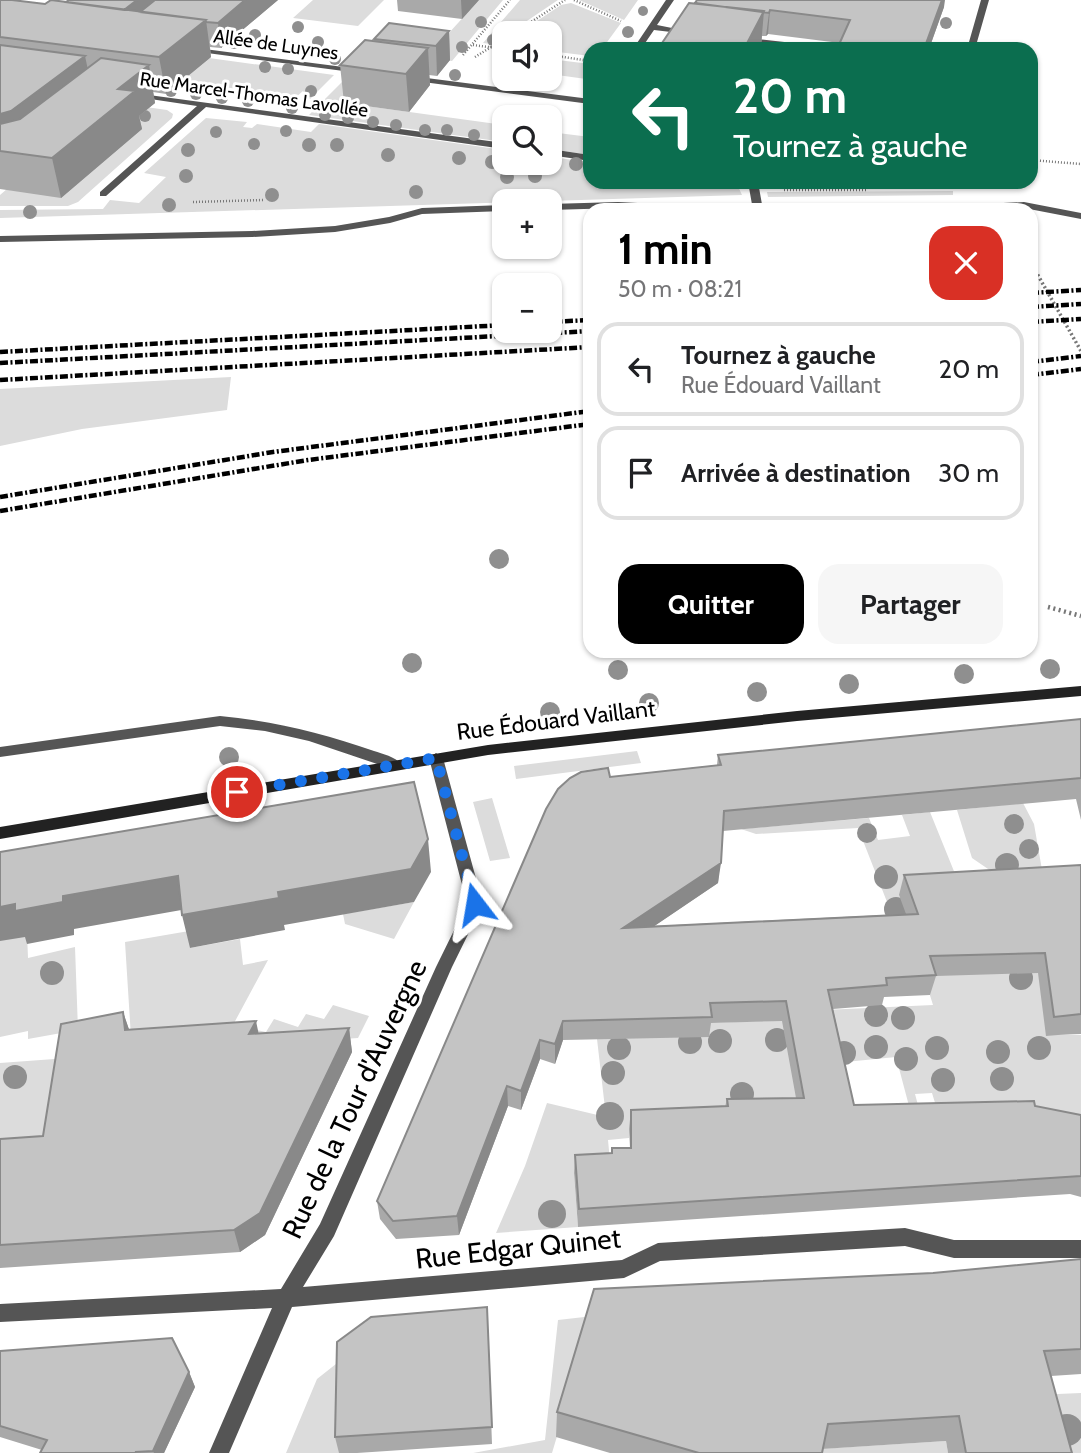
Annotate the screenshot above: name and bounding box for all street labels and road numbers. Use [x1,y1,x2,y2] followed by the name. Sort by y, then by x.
[212,24,340,65] street label: Allée de Luynes
[138,67,370,122] street label: Rue Marcel-Thomas Lavollée
[455,693,657,746] street label: Rue Édouard Vaillant
[274,954,434,1244] street label: Rue de la Tour d'Auvergne
[414,1220,622,1276] street label: Rue Edgar Quinet

